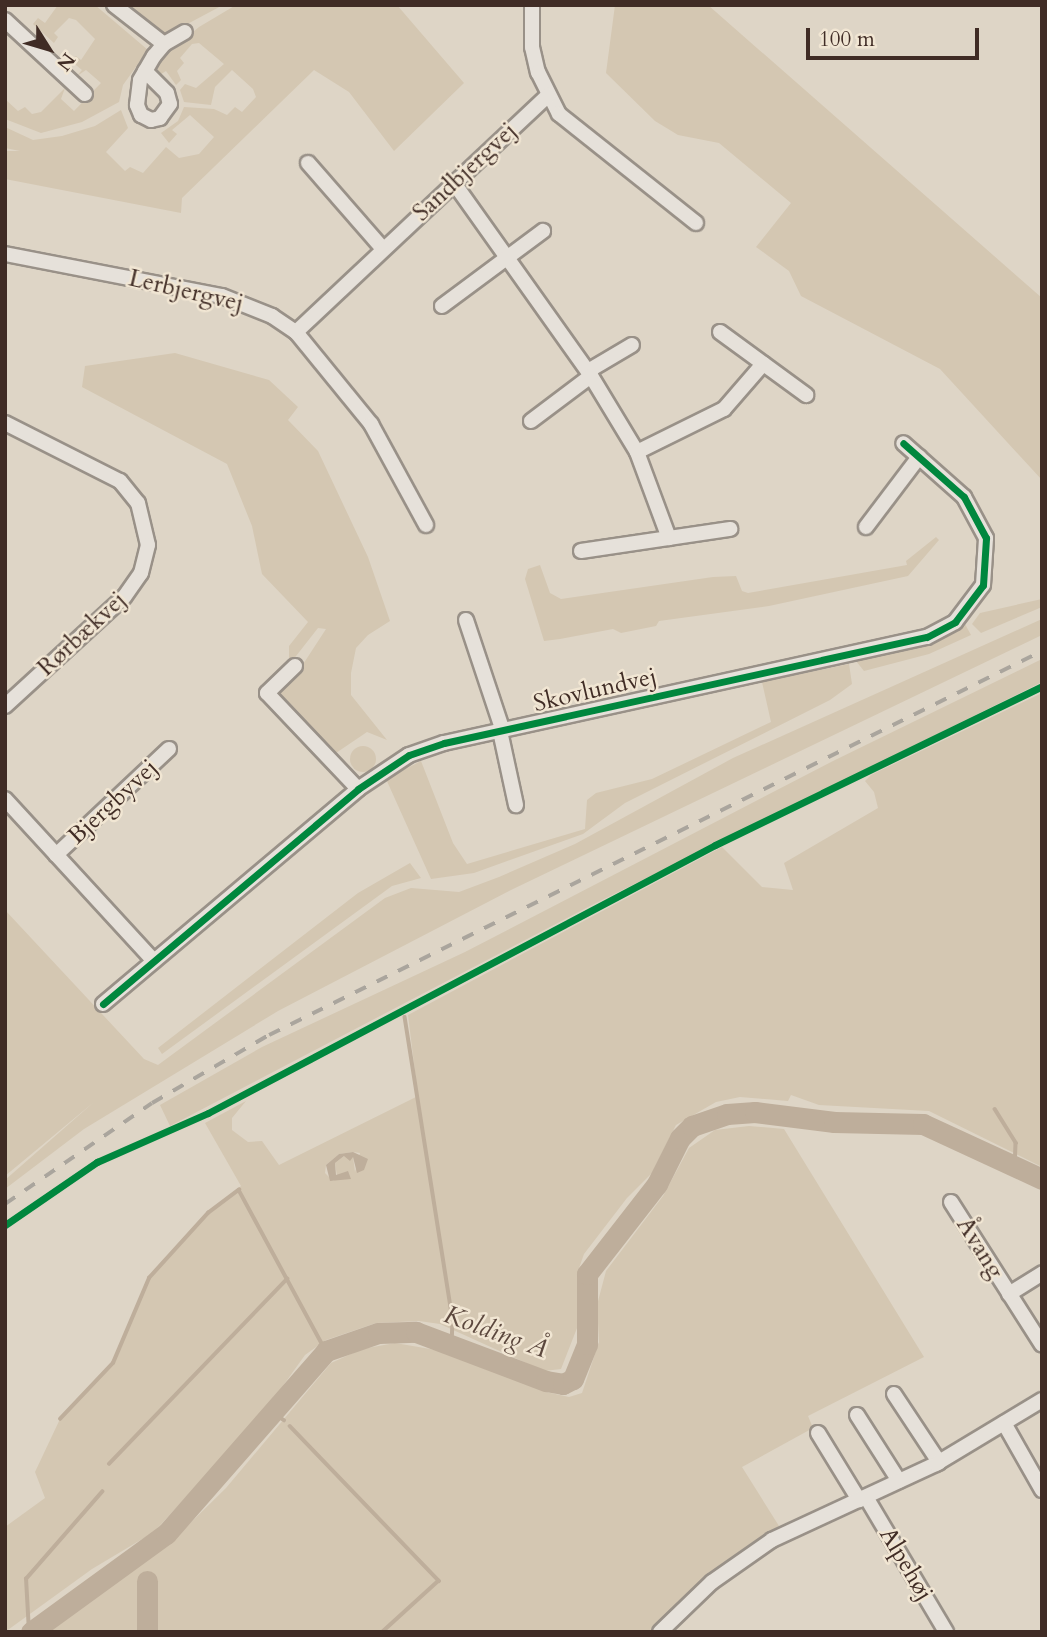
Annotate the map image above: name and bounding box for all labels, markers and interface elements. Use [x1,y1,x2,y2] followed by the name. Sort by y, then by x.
[14,14,84,84] north arrow
[809,14,982,58] scale bar
[819,25,875,54] text: 100 m
[50,47,81,76] text: N
[407,117,523,227] street label: Sandbjergvej
[126,264,246,318] street label: Lerbjergvej
[32,586,132,682] street label: Rørbækvej
[531,662,659,718] street label: Skovlundvej
[62,753,164,851] street label: Bjergbyvej
[950,1212,1010,1284] street label: Åvang
[440,1299,552,1365] water label: Kolding Å
[873,1522,939,1606] street label: Alpehøj

